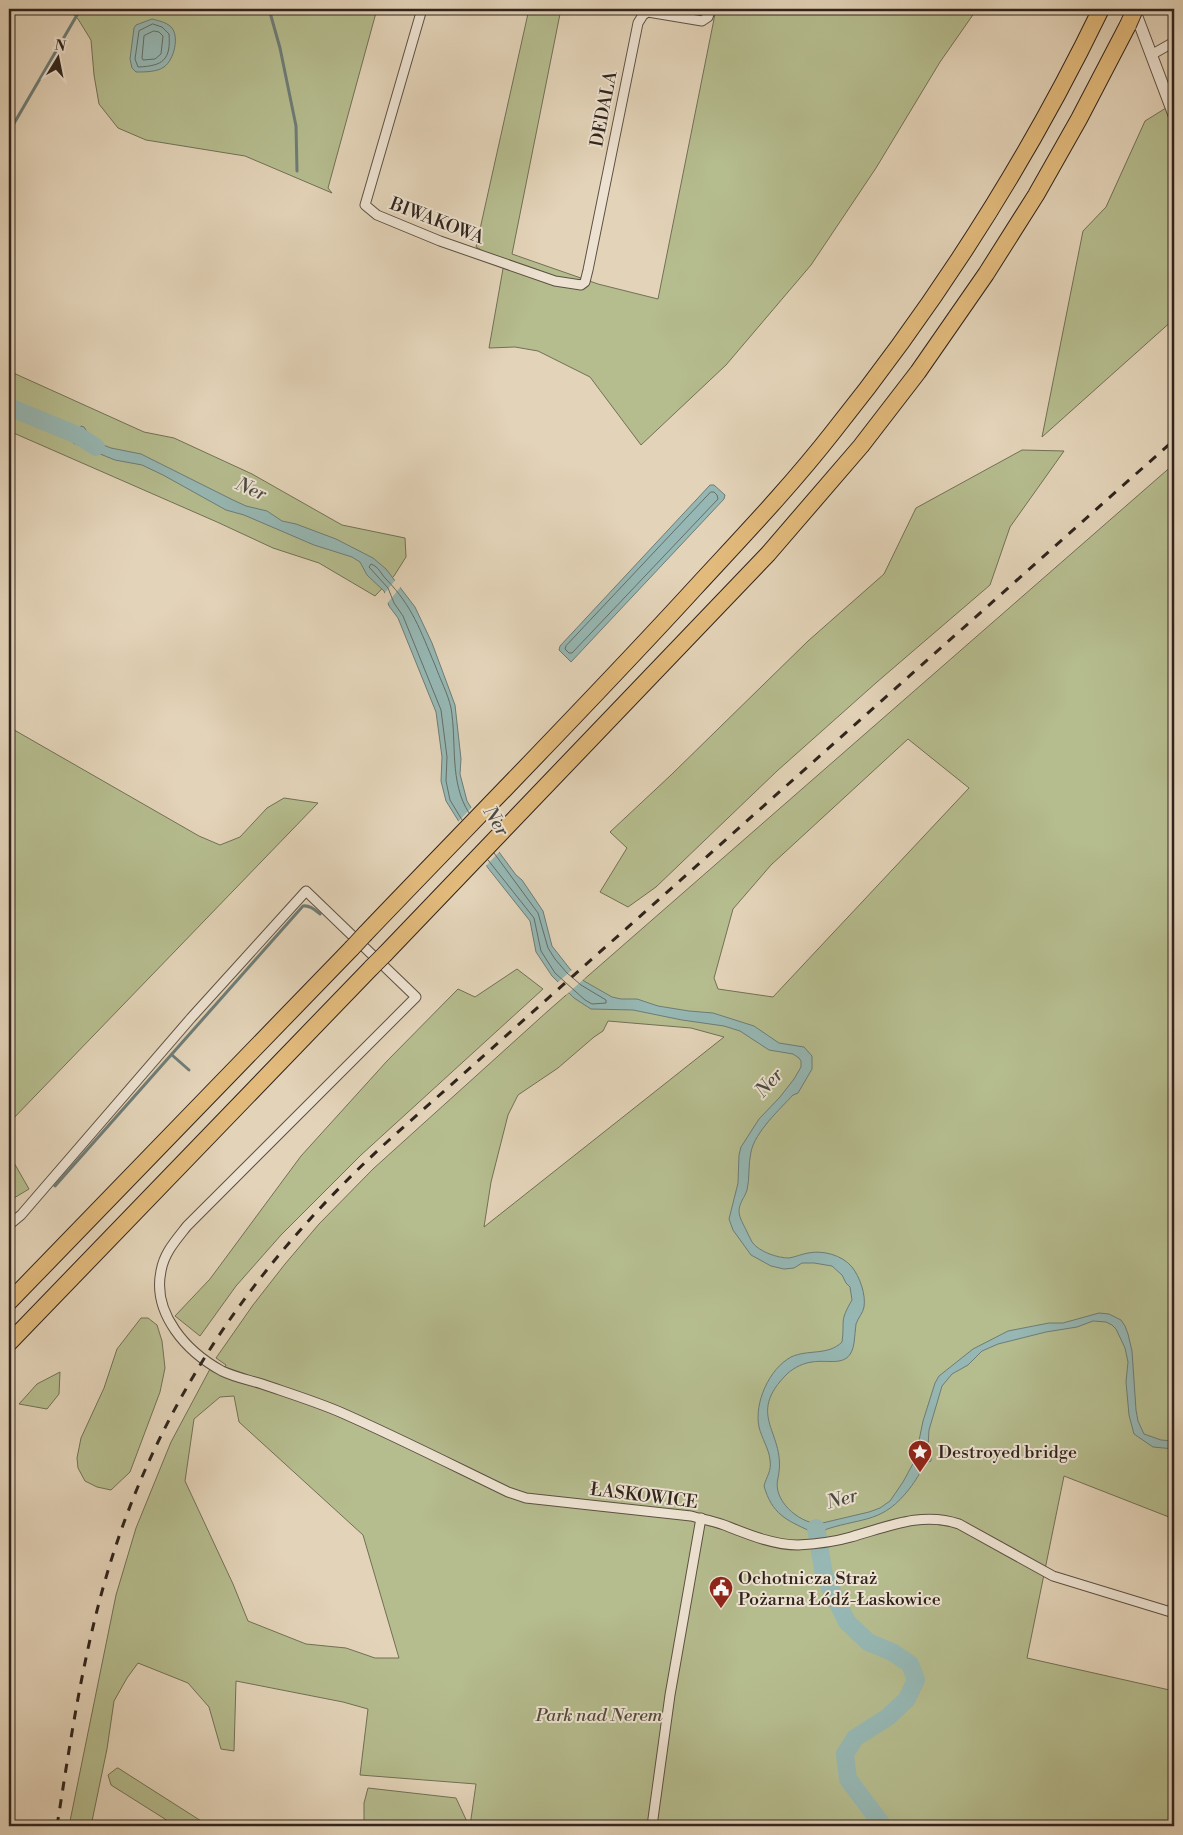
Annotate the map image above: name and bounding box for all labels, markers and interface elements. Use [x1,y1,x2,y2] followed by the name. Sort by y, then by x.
[32,32,82,82] north arrow
[53,36,67,56] text: N
[585,69,623,149] street label: DEDALA
[386,192,488,250] street label: BIWAKOWA
[231,471,271,507] water label: Ner
[477,801,515,841] water label: Ner
[749,1063,789,1103] water label: Ner
[907,1439,933,1473] place icon: Destroyed bridge
[938,1441,1077,1464] place label: Destroyed bridge
[589,1478,699,1514] street label: ŁASKOWICE
[823,1483,861,1515] water label: Ner
[738,1567,941,1611] place label: Ochotnicza Straż Pożarna Łódź-Łaskowice
[708,1575,734,1609] public building icon: Ochotnicza Straż Pożarna Łódź-Łaskowice
[535,1704,663,1727] park label: Park nad Nerem

